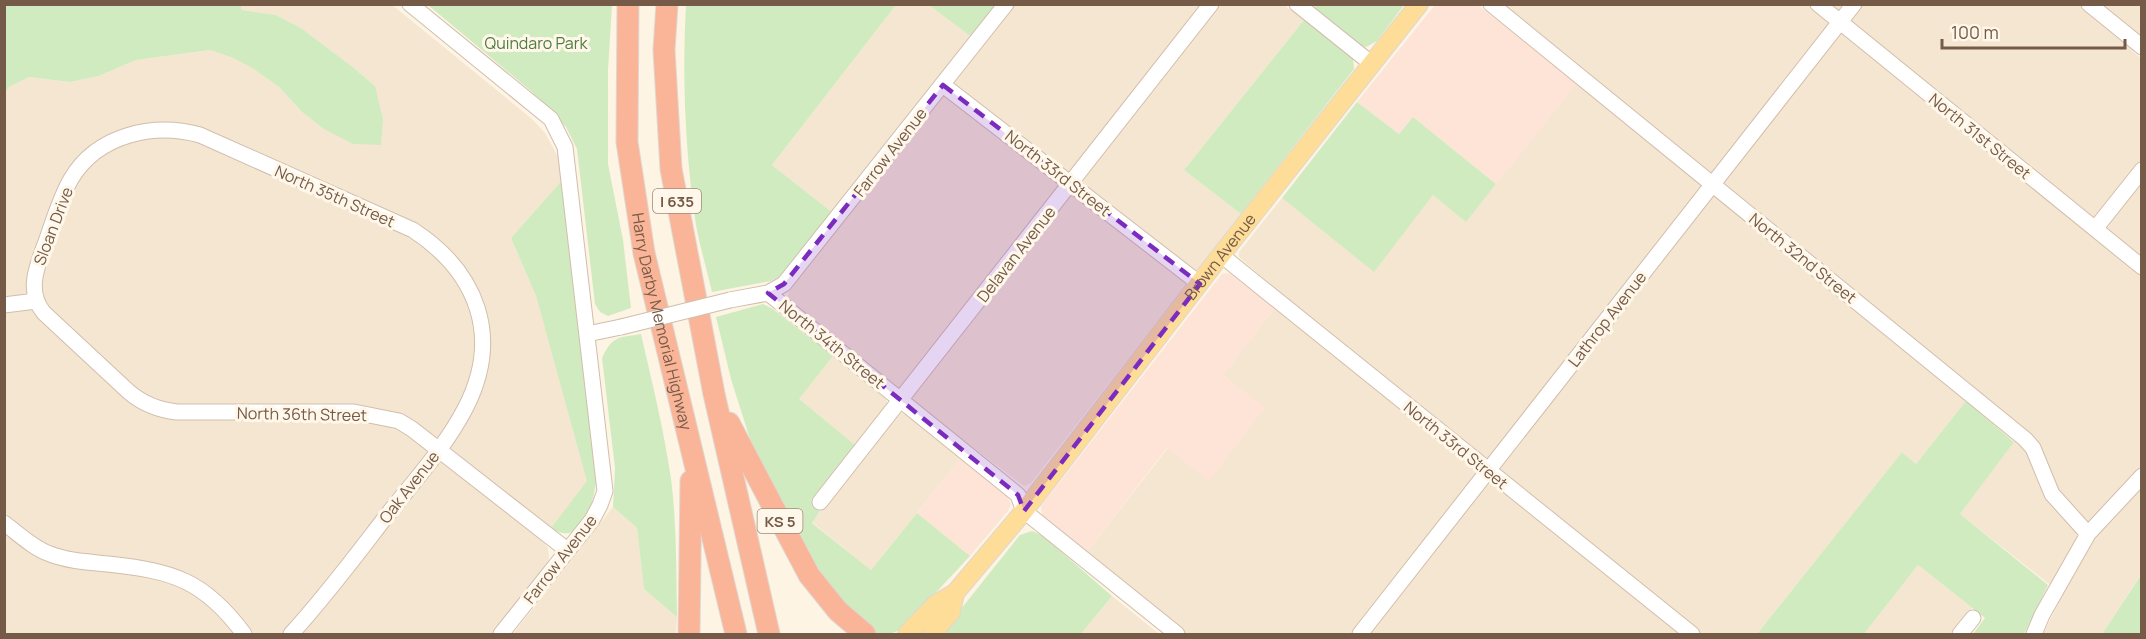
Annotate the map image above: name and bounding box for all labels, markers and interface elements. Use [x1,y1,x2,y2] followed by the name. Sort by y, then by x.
[1942,12,2125,50] scale bar
[1951,20,1999,44] text: 100 m
[485,32,588,54] park label: Quindaro Park
[1924,88,2036,184] street label: North 31st Street
[848,103,932,201] street label: Farrow Avenue
[1001,125,1115,221] street label: North 33rd Street
[271,160,399,232] street label: North 35th Street
[28,184,78,268] street label: Sloan Drive
[653,189,701,213] road number: I 635
[971,201,1061,307] street label: Delavan Avenue
[1745,208,1861,308] street label: North 32nd Street
[1179,209,1261,305] street label: Brown Avenue
[627,211,698,433] street label: Harry Darby Memorial Highway
[1563,267,1651,371] street label: Lathrop Avenue
[775,295,889,393] street label: North 34th Street
[1399,396,1513,494] street label: North 33rd Street
[237,402,367,426] street label: North 36th Street
[374,446,444,528] street label: Oak Avenue
[758,509,802,533] road number: KS 5
[518,510,602,608] street label: Farrow Avenue

